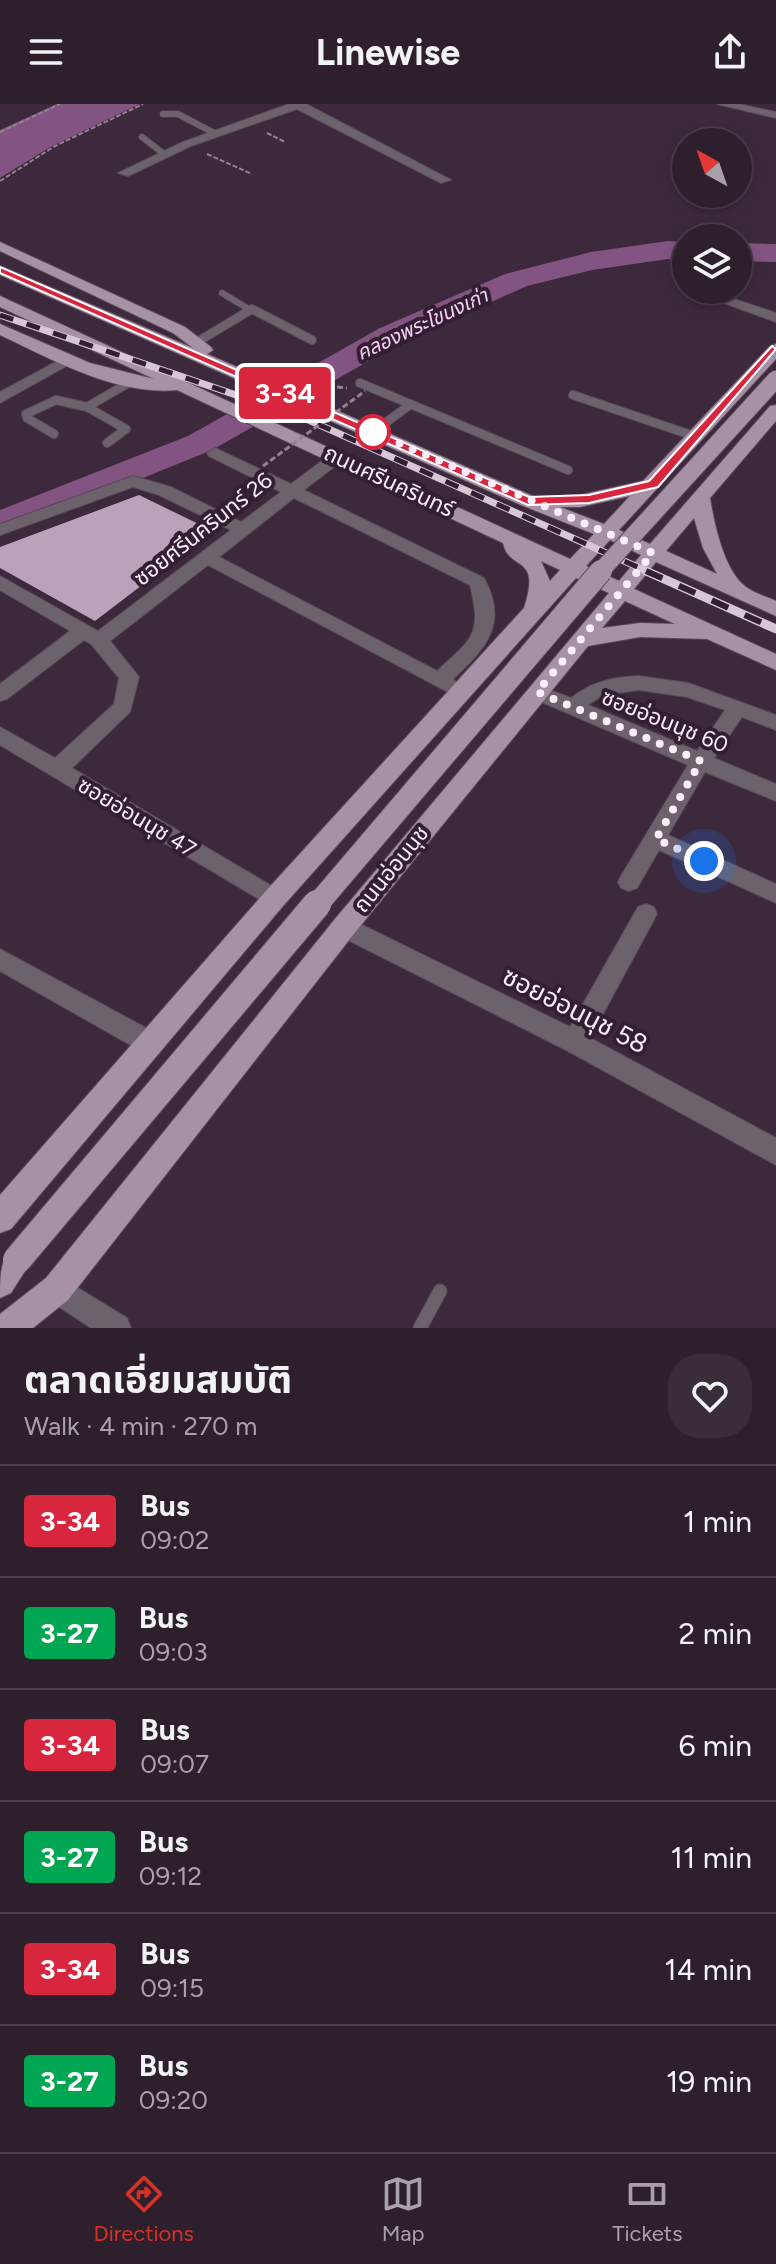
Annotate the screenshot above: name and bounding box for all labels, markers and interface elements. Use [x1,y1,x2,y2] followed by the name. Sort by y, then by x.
[24,30,68,74] icon: menu
[708,30,752,74] icon: share
[316,31,460,74] text: Linewise
[672,128,752,208] north arrow
[672,128,752,304] map controls
[672,224,752,304] button: layers
[352,283,492,365] water label: คลองพระโขนงเก่า
[229,367,341,419] line badge: 3-34
[255,376,315,410] text: 3-34
[356,415,390,449] unlabelled marker
[320,439,459,523] street label: ถนนศรีนครินทร์
[128,467,278,591] street label: ซอยศรีนครินทร์ 26
[598,683,732,759] street label: ซอยอ่อนนุช 60
[73,771,201,863] street label: ซอยอ่อนนุช 47
[348,820,434,918] street label: ถนนอ่อนนุช
[684,841,724,881] your location
[497,960,653,1060] street label: ซอยอ่อนนุช 58
[668,1354,752,1438] button: heart
[24,1357,292,1403] text: ตลาดเอี่ยมสมบัติ
[24,1410,257,1442] text: Walk · 4 min · 270 m
[140,1487,190,1524] text: Bus
[683,1503,752,1540] text: 1 min
[40,1504,100,1538] text: 3-34
[140,1524,209,1556] text: 09:02
[139,1599,188,1636] text: Bus
[679,1615,752,1652] text: 2 min
[40,1616,99,1650] text: 3-27
[139,1636,208,1668] text: 09:03
[140,1711,190,1748] text: Bus
[678,1727,752,1764] text: 6 min
[40,1728,100,1762] text: 3-34
[140,1748,209,1780] text: 09:07
[139,1823,188,1860] text: Bus
[671,1839,752,1876] text: 11 min
[40,1840,99,1874] text: 3-27
[139,1860,202,1892] text: 09:12
[140,1935,190,1972] text: Bus
[664,1951,752,1988] text: 14 min
[40,1952,100,1986] text: 3-34
[140,1972,204,2004] text: 09:15
[139,2047,188,2084] text: Bus
[666,2063,752,2100] text: 19 min
[40,2064,99,2098] text: 3-27
[139,2084,208,2116] text: 09:20
[94,2172,194,2247] tab: Directions
[381,2172,425,2247] tab: Map
[612,2172,682,2247] tab: Tickets

